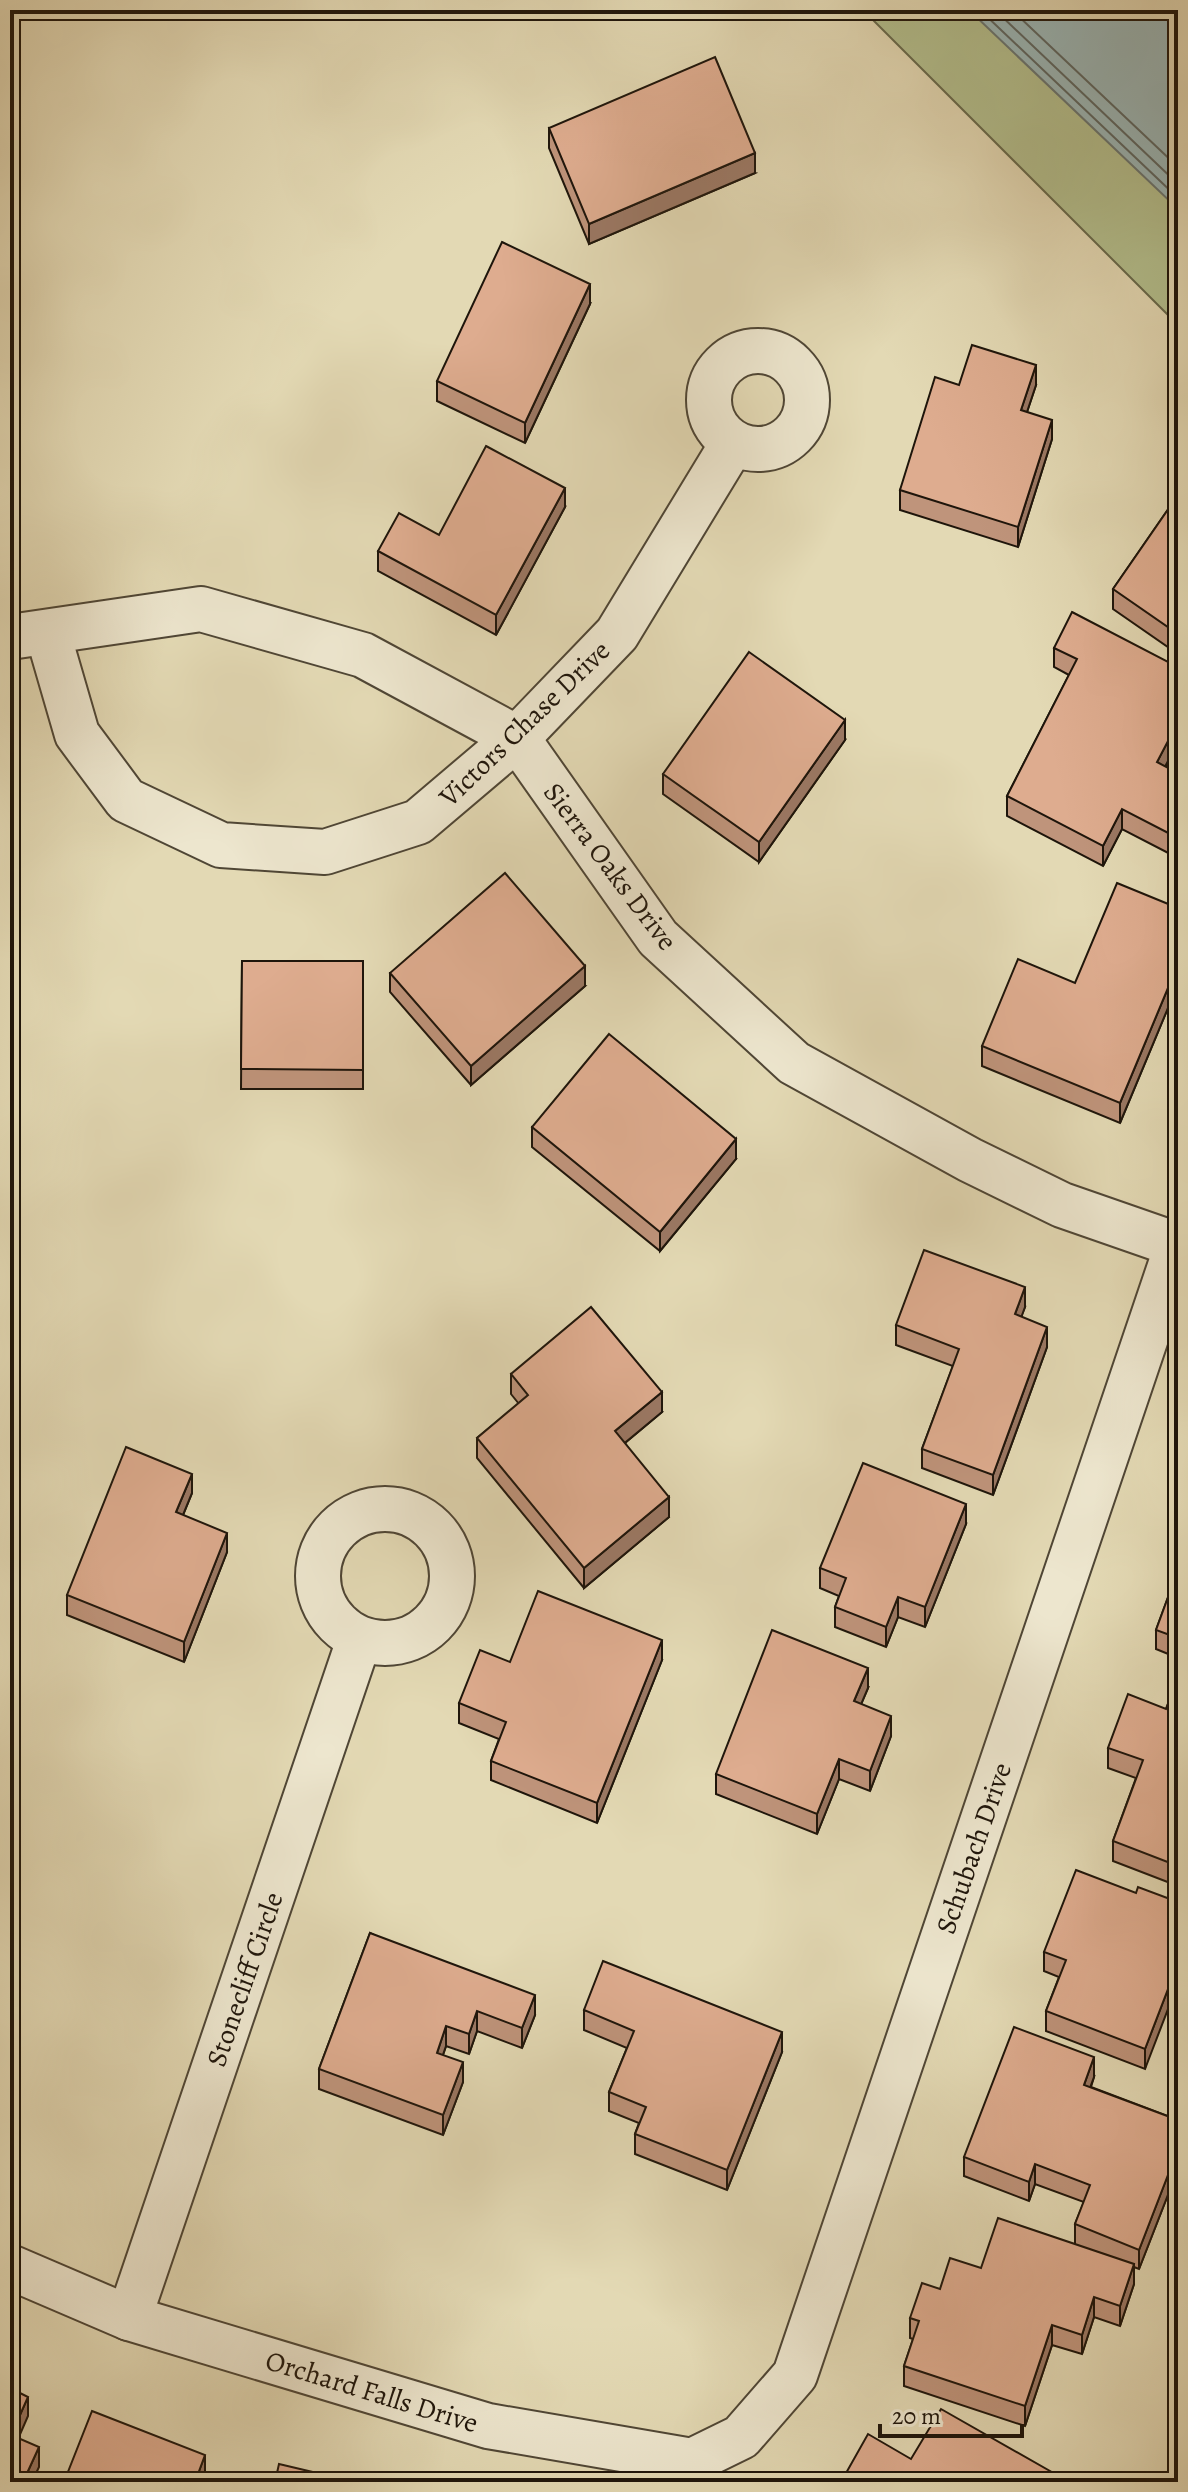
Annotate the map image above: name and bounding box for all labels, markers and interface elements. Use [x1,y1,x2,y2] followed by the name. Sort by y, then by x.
[430,632,619,816] street label: Victors Chase Drive
[535,775,686,958] street label: Sierra Oaks Drive
[927,1758,1021,1939] street label: Schubach Drive
[197,1887,293,2072] street label: Stonecliff Circle
[261,2342,483,2442] street label: Orchard Falls Drive
[880,2388,1022,2438] scale bar
[892,2400,941,2432] text: 20 m

